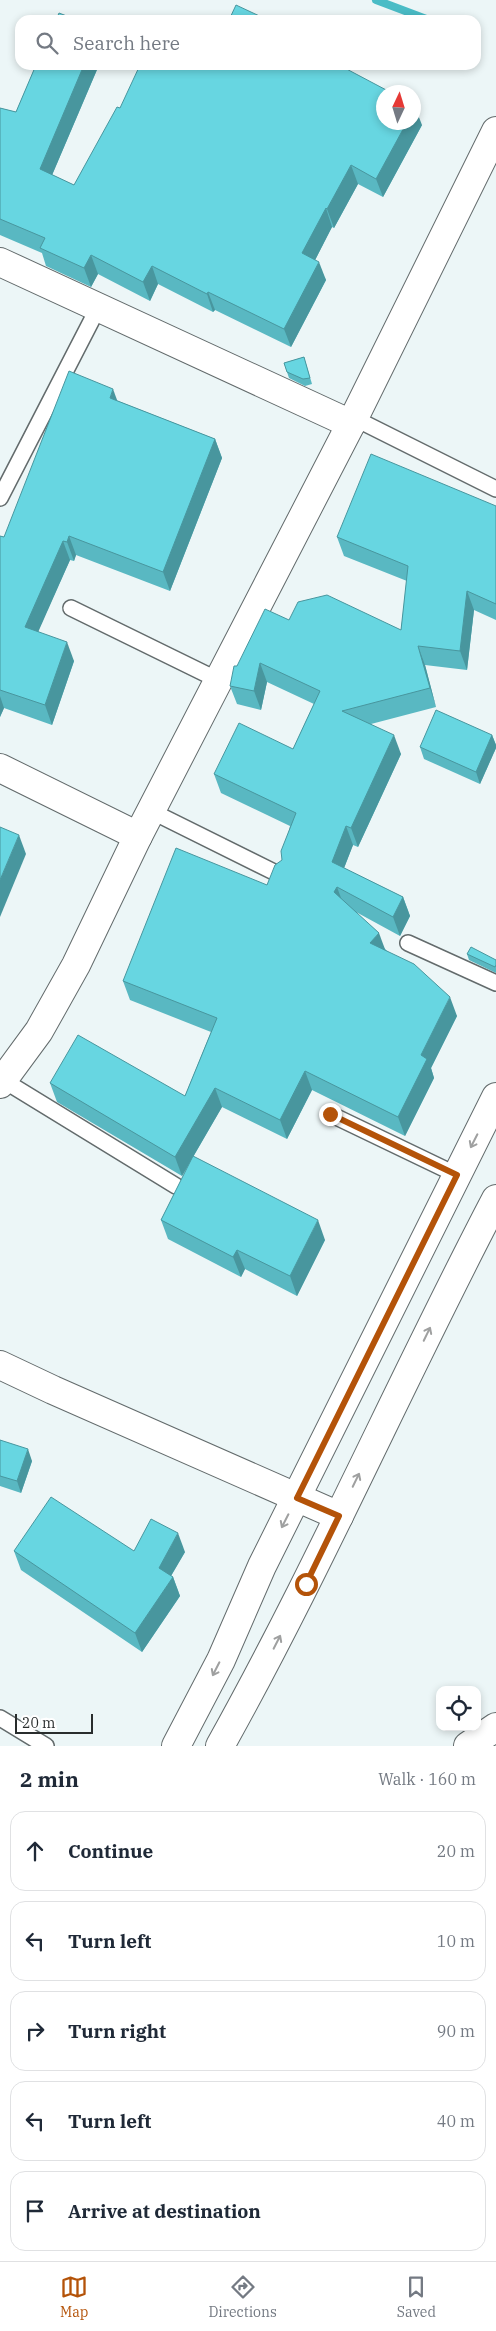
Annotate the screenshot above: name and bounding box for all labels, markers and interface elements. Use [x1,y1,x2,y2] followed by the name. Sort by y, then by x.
[15,15,481,70] search box
[33,29,61,57] icon: search
[73,31,180,55] text: Search here
[376,85,421,130] north arrow
[319,1103,342,1126] route end
[469,1133,479,1148] one-way arrow
[423,1327,432,1342] one-way arrow
[352,1473,362,1488] one-way arrow
[280,1514,290,1529] one-way arrow
[295,1573,318,1596] route start
[273,1635,282,1650] one-way arrow
[211,1661,221,1676] one-way arrow
[436,1686,481,1731] map controls
[436,1686,481,1731] button: locate
[15,1711,92,1734] scale bar
[22,1714,55,1732] text: 20 m
[20,1765,79,1793] text: 2 min
[378,1769,476,1789] text: Walk · 160 m
[21,1837,49,1865] icon: ahead
[68,1839,153,1863] text: Continue
[437,1841,475,1861] text: 20 m
[21,1927,49,1955] icon: left
[68,1929,151,1953] text: Turn left
[437,1931,475,1951] text: 10 m
[21,2017,49,2045] icon: right
[68,2019,166,2043] text: Turn right
[437,2021,475,2041] text: 90 m
[21,2107,49,2135] icon: left
[68,2109,151,2133] text: Turn left
[437,2111,475,2131] text: 40 m
[21,2197,49,2225] icon: arrive
[68,2199,261,2223] text: Arrive at destination
[60,2273,88,2321] tab: Map
[208,2273,277,2321] tab: Directions
[397,2273,436,2321] tab: Saved

